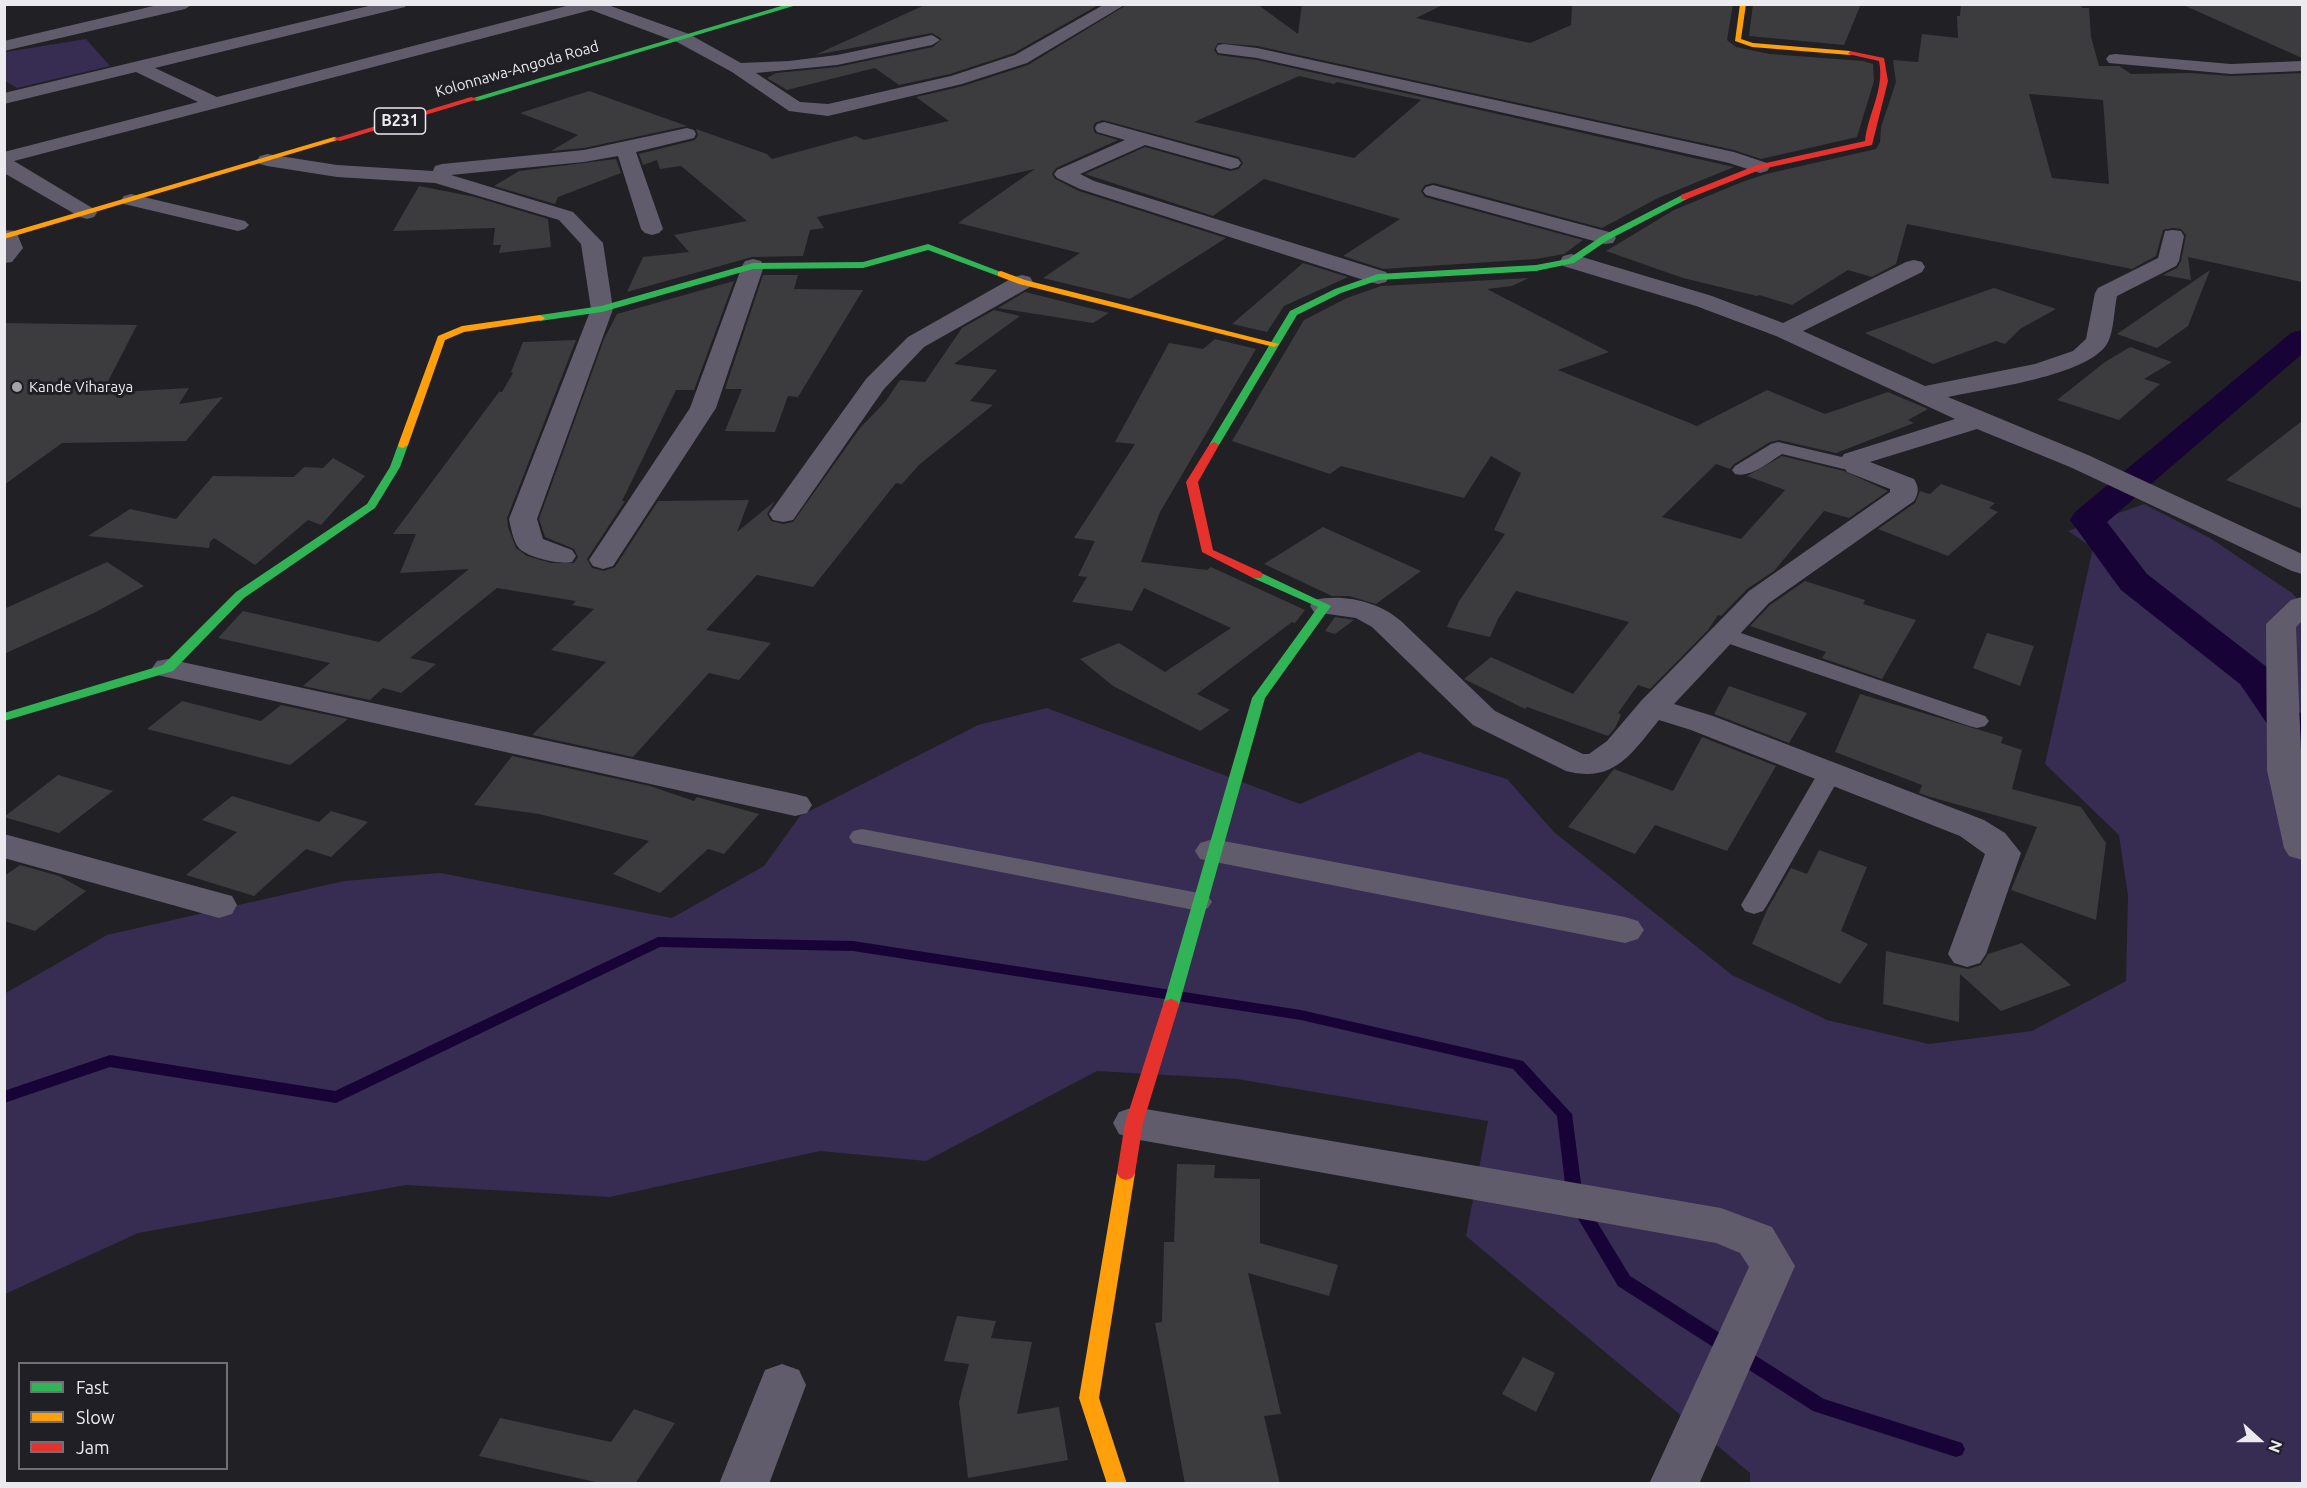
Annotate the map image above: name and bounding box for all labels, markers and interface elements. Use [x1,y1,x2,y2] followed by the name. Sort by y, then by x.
[433,37,601,101] street label: Kolonnawa-Angoda Road
[374,108,426,134] road number: B231
[29,378,133,396] place label: Kande Viharaya
[10,380,24,394] marker: Kande Viharaya
[18,1362,228,1470] legend
[76,1377,109,1397] text: Fast
[76,1407,115,1427] text: Slow
[2229,1410,2289,1470] north arrow
[76,1437,110,1457] text: Jam
[2265,1438,2286,1455] text: N

